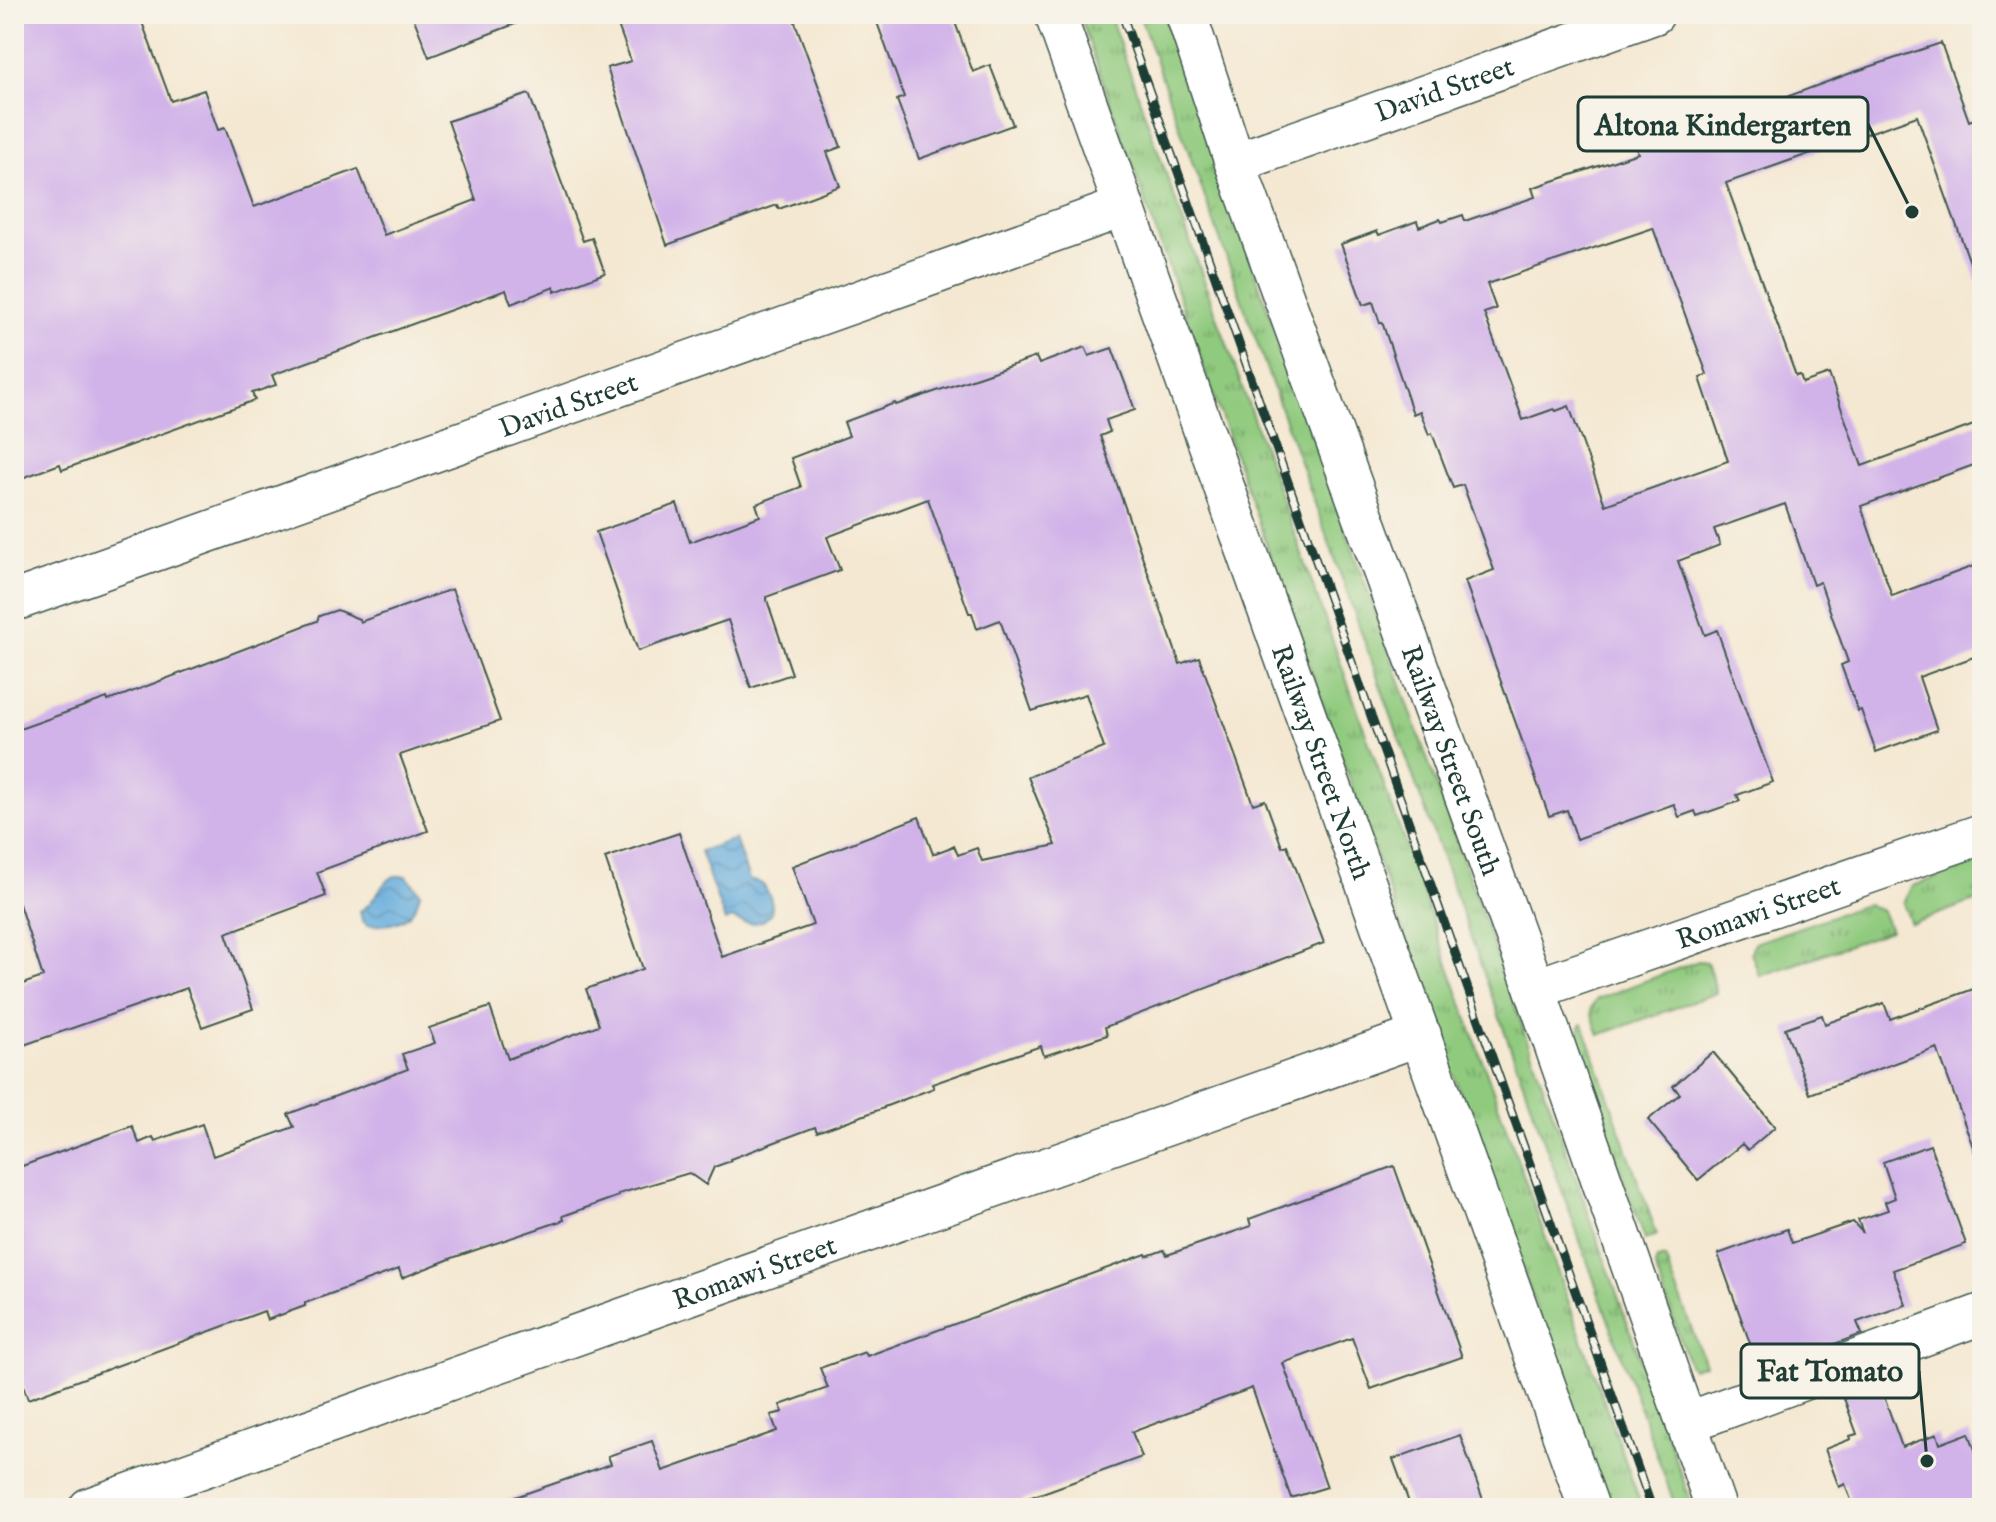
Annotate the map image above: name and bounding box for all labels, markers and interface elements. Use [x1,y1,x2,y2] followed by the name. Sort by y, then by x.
[1371,50,1519,132] street label: David Street
[1578,97,1868,151] callout: Altona Kindergarten
[1593,108,1852,146] text: Altona Kindergarten
[495,366,643,447] street label: David Street
[1262,640,1378,885] street label: Railway Street North
[1392,641,1507,881] street label: Railway Street South
[1672,869,1846,959] street label: Romawi Street
[669,1229,842,1319] street label: Romawi Street
[1741,1344,1919,1398] callout: Fat Tomato
[1757,1354,1903,1392] text: Fat Tomato

